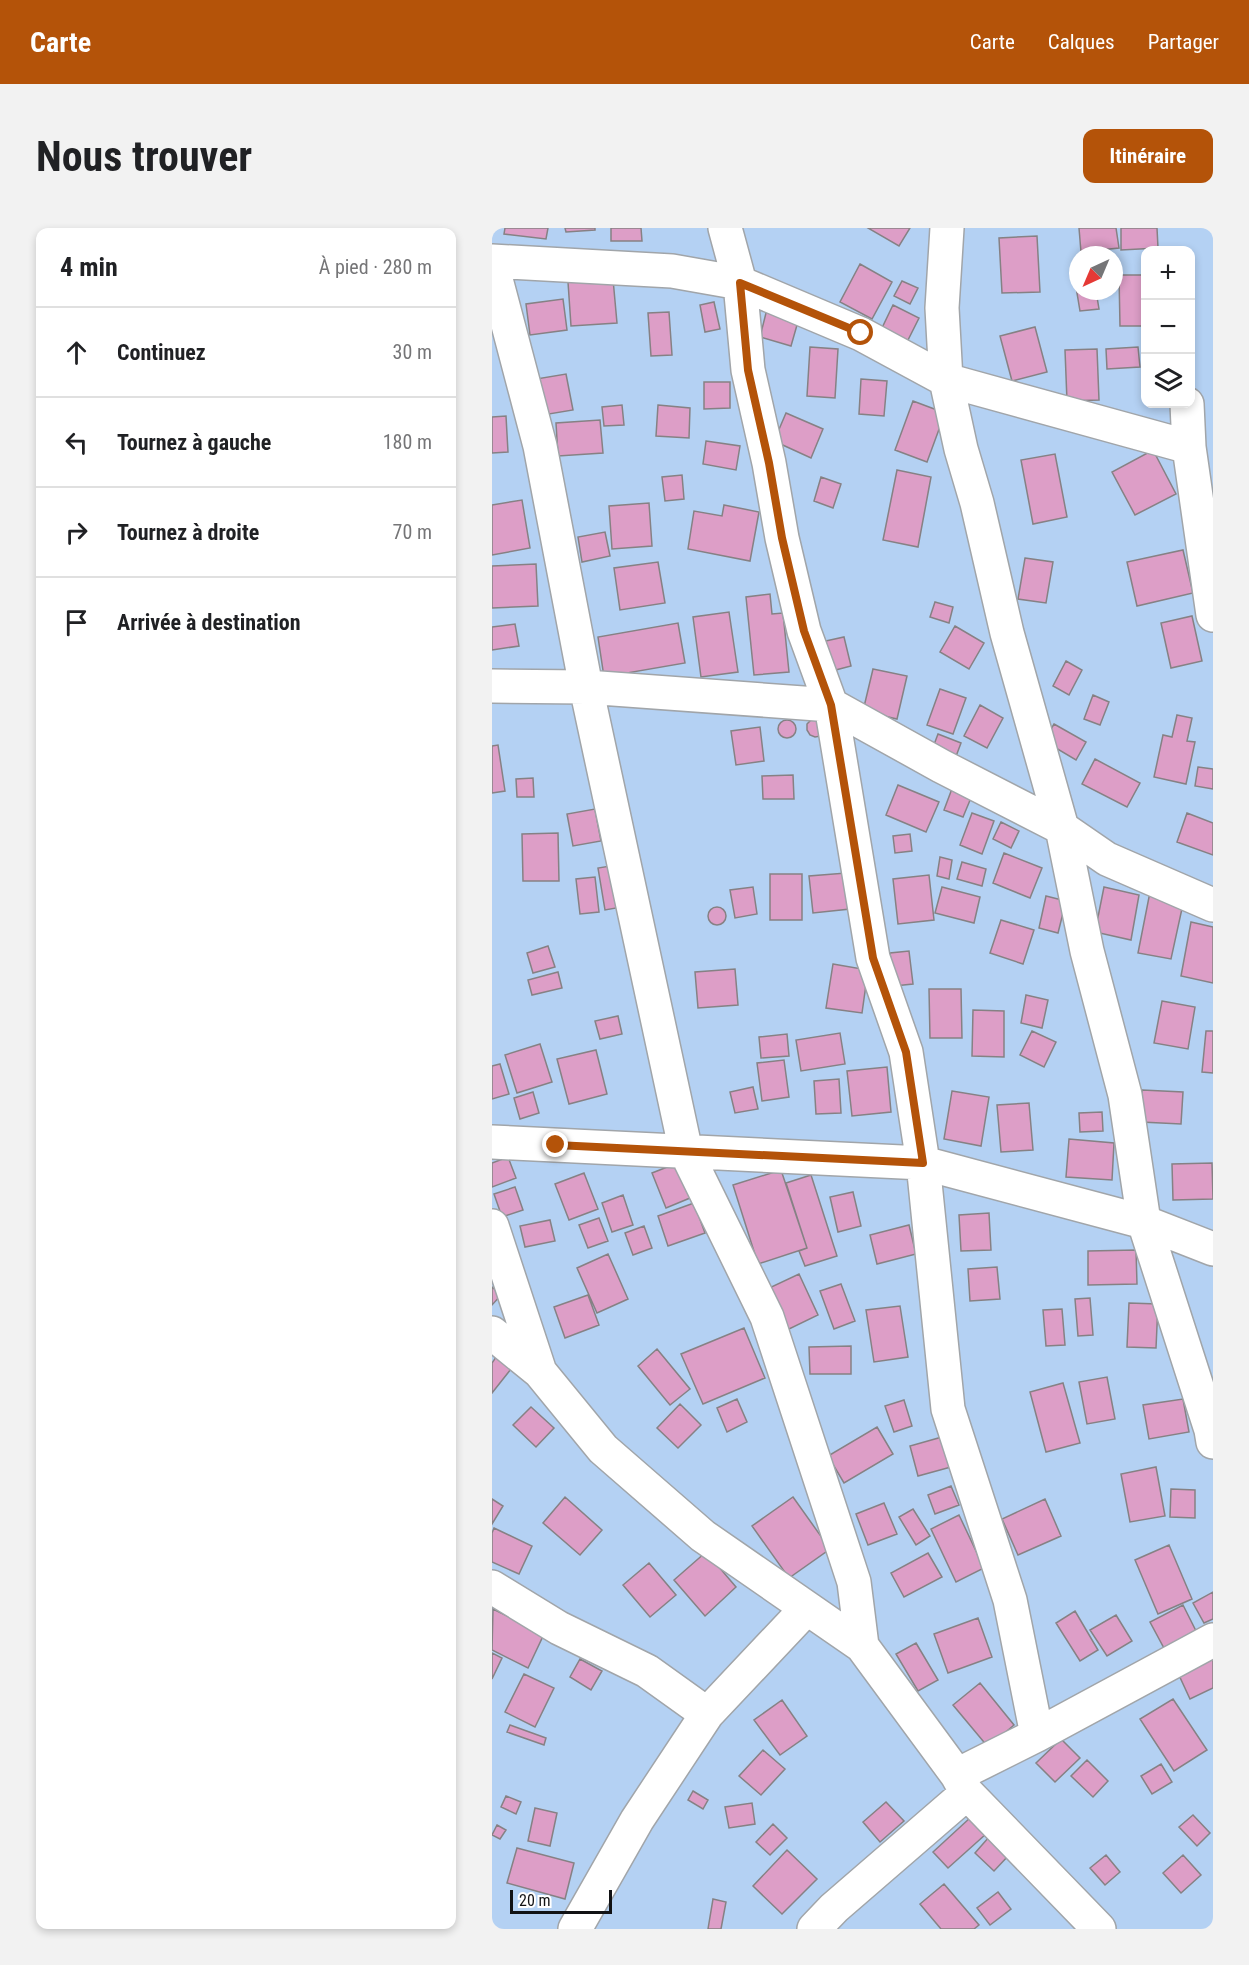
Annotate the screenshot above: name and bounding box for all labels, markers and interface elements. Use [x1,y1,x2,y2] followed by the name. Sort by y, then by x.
[30,26,91,59] text: Carte
[970,30,1015,54] text: Carte
[1048,30,1115,54] text: Calques
[1148,30,1219,54] text: Partager
[1083,129,1213,183] button: Itinéraire
[36,132,252,181] text: Nous trouver
[1069,246,1123,300] north arrow
[1141,246,1195,408] map controls
[1141,246,1195,300] button: +
[60,252,118,282] text: 4 min
[319,255,432,279] text: À pied · 280 m
[1141,300,1195,354] button: −
[847,319,873,345] route start
[60,336,93,369] icon: ahead
[117,340,206,365] text: Continuez
[393,340,432,364] text: 30 m
[1141,354,1195,408] button: layers
[60,426,93,459] icon: left
[117,430,271,455] text: Tournez à gauche
[383,430,432,454] text: 180 m
[60,516,93,549] icon: right
[117,520,259,545] text: Tournez à droite
[393,520,432,544] text: 70 m
[60,606,93,639] icon: arrive
[117,610,301,635] text: Arrivée à destination
[542,1131,568,1157] route end
[510,1887,612,1914] scale bar
[519,1891,551,1910] text: 20 m

